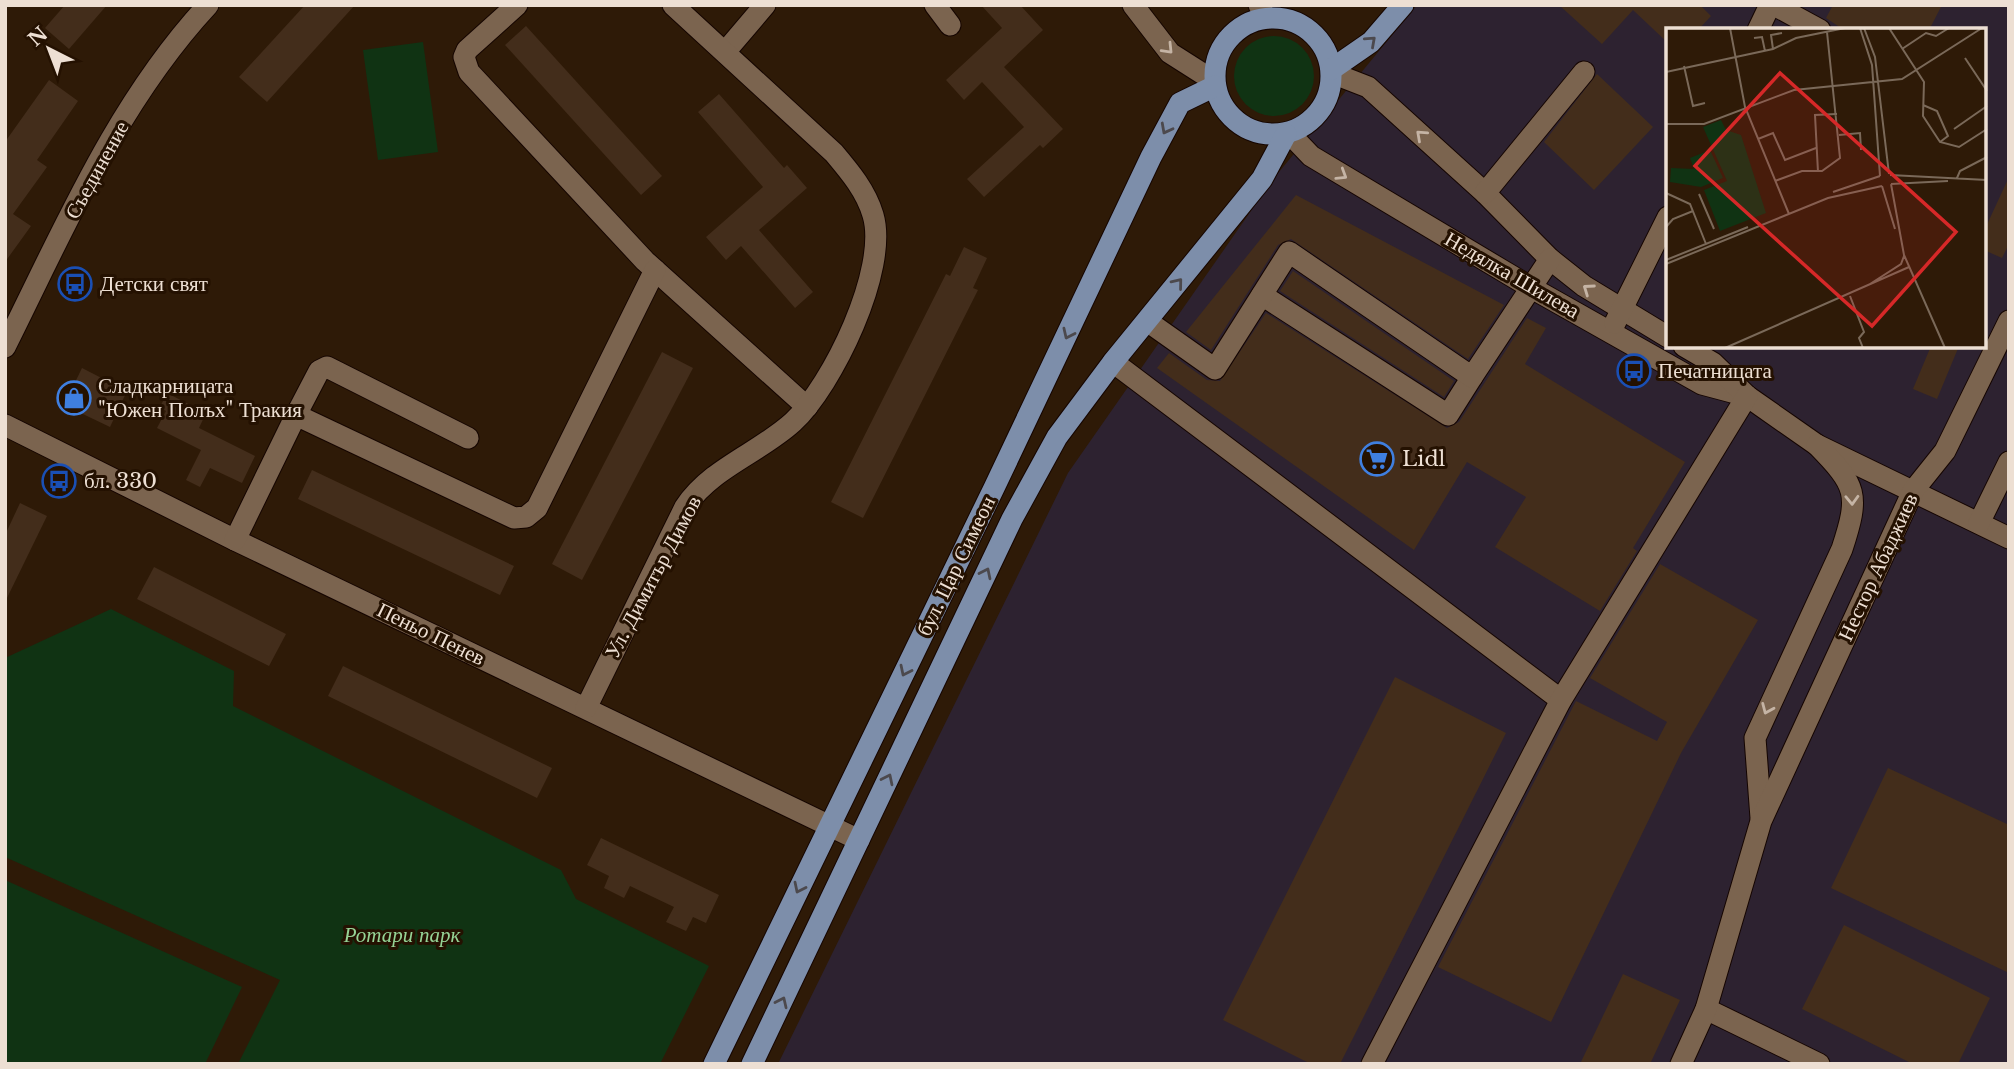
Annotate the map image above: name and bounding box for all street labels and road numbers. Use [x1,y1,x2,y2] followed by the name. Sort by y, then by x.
[59,116,135,224] street label: Съединение
[1440,226,1585,324] street label: Недялка Шилева
[1832,489,1924,645] street label: Нестор Абаджиев
[599,491,707,663] street label: Ул. Димитър Димов
[911,492,1001,640] street label: бул. Цар Симеон
[373,597,489,671] street label: Пеньо Пенев

